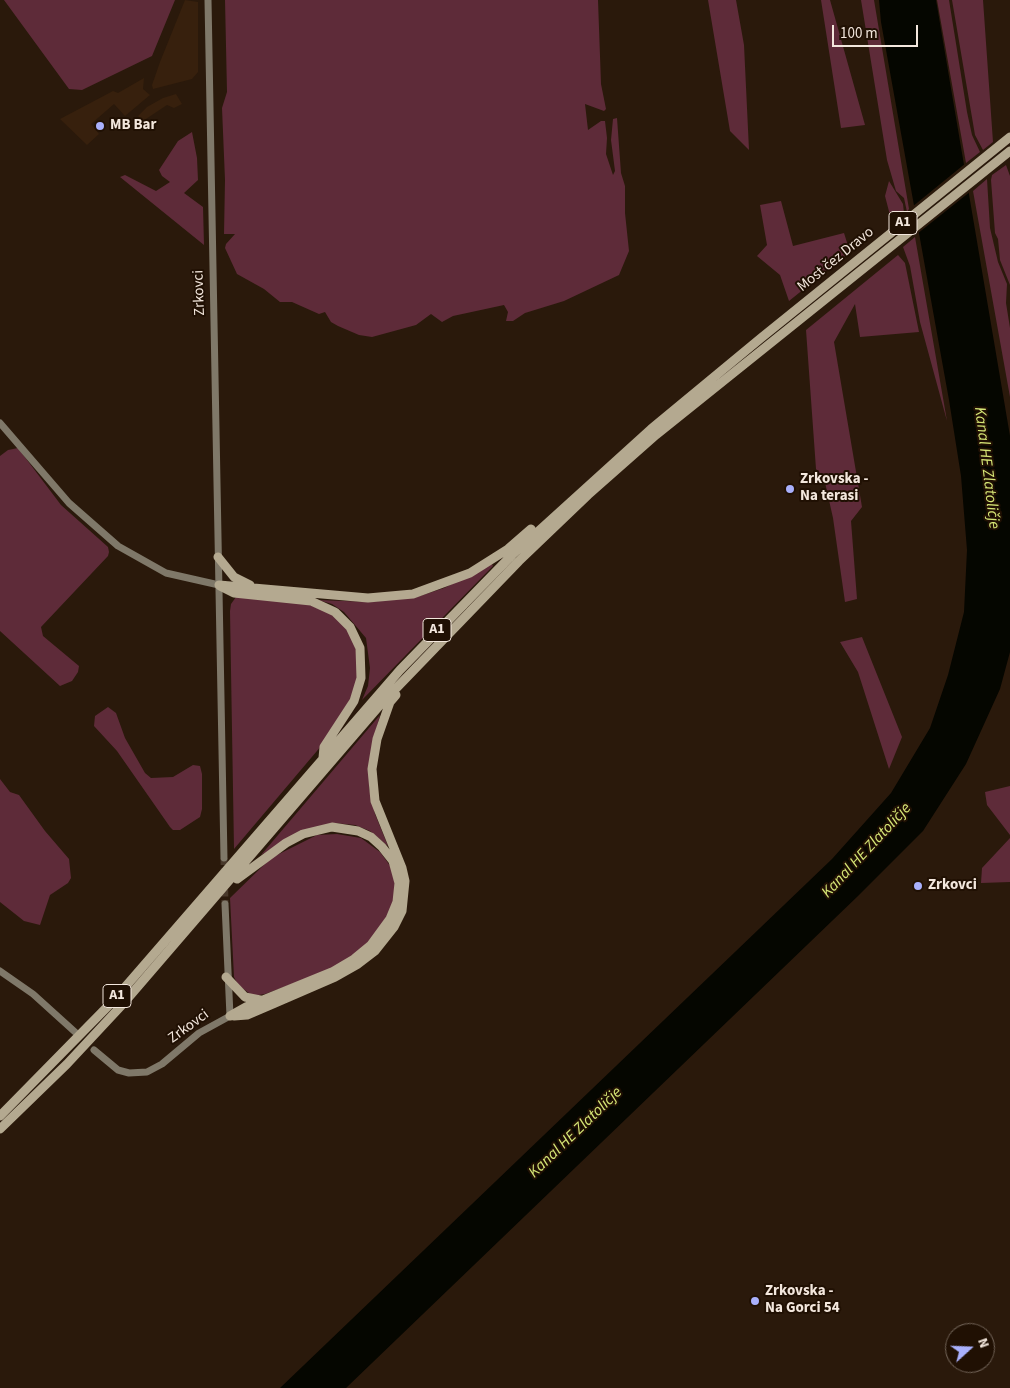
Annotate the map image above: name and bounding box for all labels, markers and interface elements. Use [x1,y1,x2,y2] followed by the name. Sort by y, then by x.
[835,15,921,47] scale bar
[840,23,878,44] text: 100 m
[110,117,156,135] place label: MB Bar
[94,120,106,132] marker: MB Bar
[889,212,917,234] road number: A1
[794,224,878,296] street label: Most čez Dravo
[190,270,210,316] street label: Zrkovci
[969,406,1003,530] water label: Kanal HE Zlatoličje
[800,471,869,506] place label: Zrkovska - Na terasi
[784,483,796,495] marker: Zrkovska - Na terasi
[423,618,451,642] road number: A1
[818,800,916,902] water label: Kanal HE Zlatoličje
[928,877,977,895] place label: Zrkovci
[912,880,924,892] marker: Zrkovci
[103,984,131,1008] road number: A1
[165,1006,213,1048] street label: Zrkovci
[525,1083,627,1183] water label: Kanal HE Zlatoličje
[765,1283,840,1318] place label: Zrkovska - Na Gorci 54
[749,1295,761,1307] marker: Zrkovska - Na Gorci 54
[945,1323,995,1373] north arrow
[972,1335,994,1351] text: N

